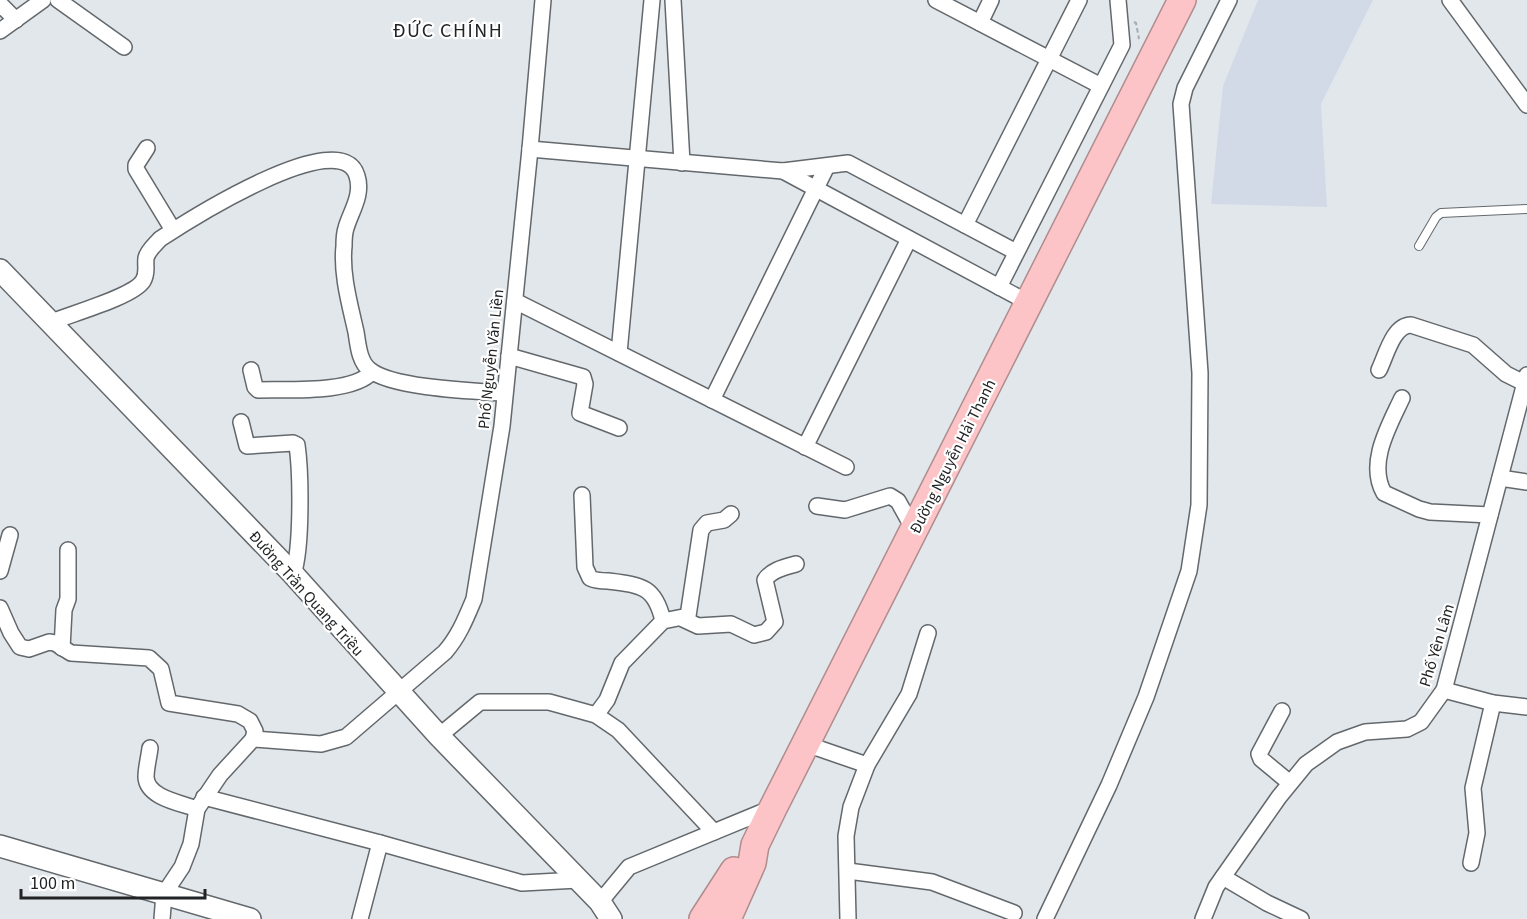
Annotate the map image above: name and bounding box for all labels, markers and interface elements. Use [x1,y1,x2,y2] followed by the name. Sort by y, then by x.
[393,17,503,45] district label: ĐỨC CHÍNH
[473,288,509,430] street label: Phố Nguyễn Văn Liền
[904,376,1001,537] street label: Đường Nguyễn Hải Thanh
[244,526,369,661] street label: Đường Trần Quang Triều
[1414,601,1460,689] street label: Phố Yên Lâm
[21,862,206,900] scale bar
[30,871,75,896] text: 100 m

